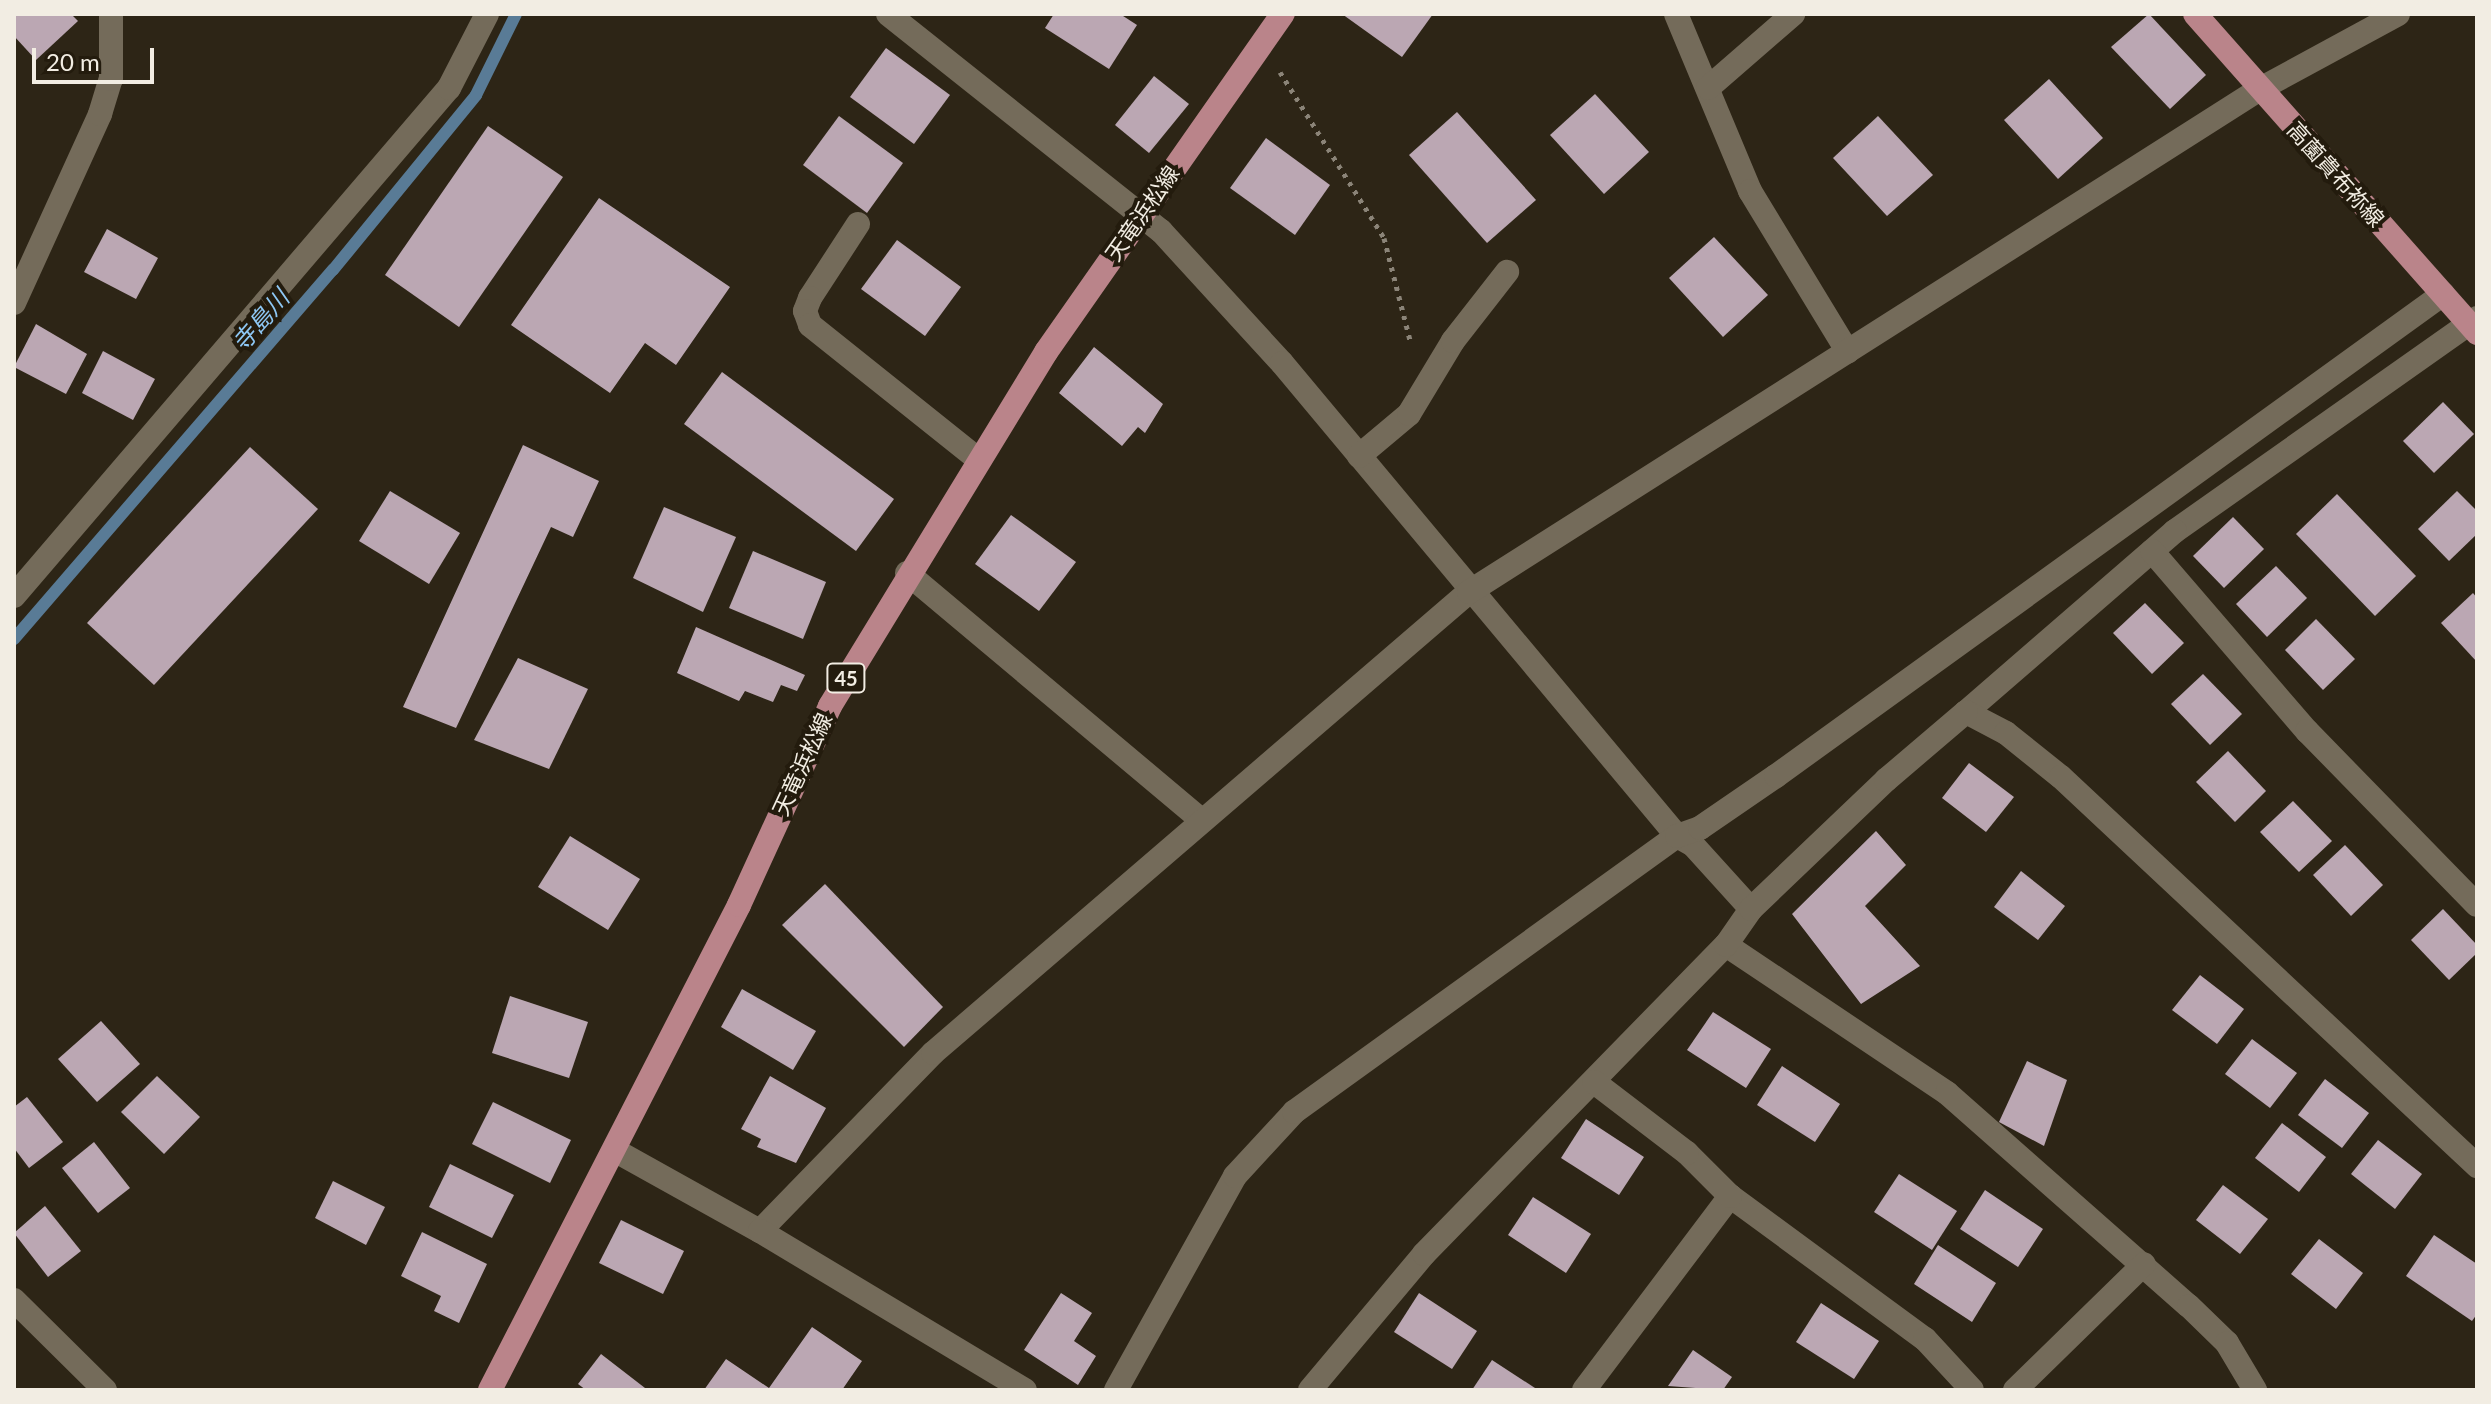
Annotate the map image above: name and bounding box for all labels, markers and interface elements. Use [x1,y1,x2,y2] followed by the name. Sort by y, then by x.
[36,32,158,82] scale bar
[46,47,100,76] text: 20 m
[2282,116,2390,232] street label: 高薗貴布祢線
[1100,160,1184,266] street label: 天竜浜松線
[226,283,294,357] water label: 寺島川
[826,662,866,694] road number: 45
[767,709,837,819] street label: 天竜浜松線

